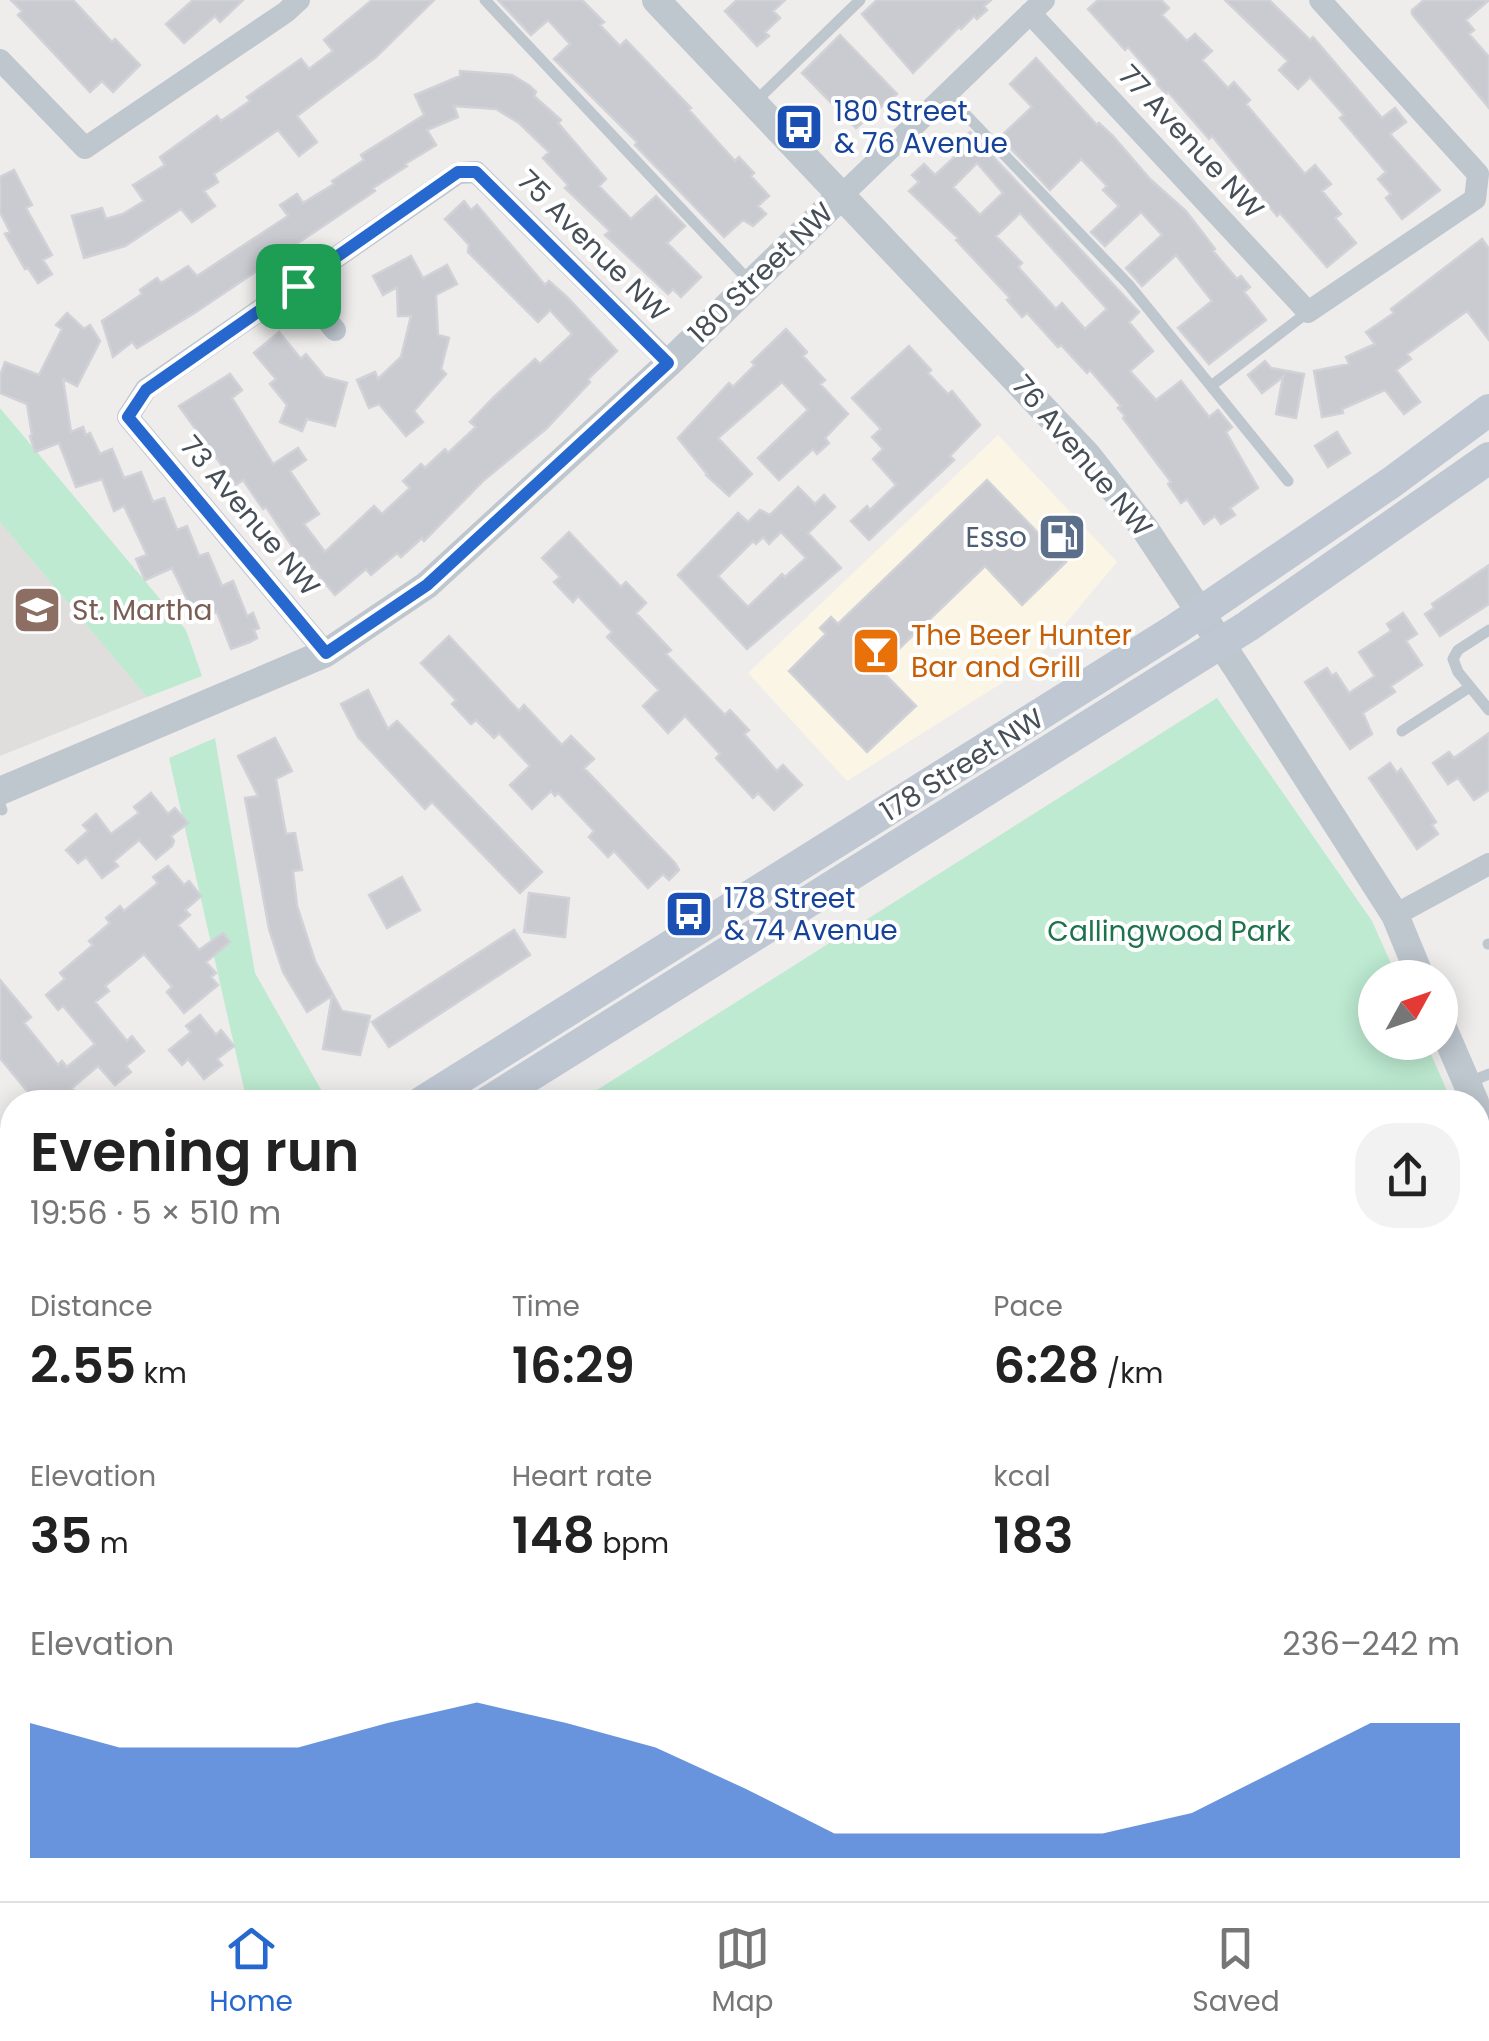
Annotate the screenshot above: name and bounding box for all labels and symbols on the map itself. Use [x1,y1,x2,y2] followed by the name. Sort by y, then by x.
[1109,56,1273,228] street label: 77 Avenue NW
[834,92,1008,163] place label: 180 Street & 76 Avenue
[773,101,825,153] bus stop icon: 180 Street & 76 Avenue
[509,162,677,330] street label: 75 Avenue NW
[680,194,842,352] street label: 180 Street NW
[256,244,341,329] pin
[1003,367,1161,545] street label: 76 Avenue NW
[171,427,329,605] street label: 73 Avenue NW
[1036,511,1088,563] fuel station icon: Esso
[965,518,1027,557] place label: Esso
[11,584,63,636] school or university icon: St. Martha
[72,591,213,630] place label: St. Martha
[911,616,1132,687] place label: The Beer Hunter Bar and Grill
[850,625,902,677] bar icon: The Beer Hunter Bar and Grill
[873,699,1051,831] street label: 178 Street NW
[724,879,898,950] place label: 178 Street & 74 Avenue
[663,888,715,940] bus stop icon: 178 Street & 74 Avenue
[1047,912,1291,951] park label: Callingwood Park
[1358,960,1458,1060] north arrow

